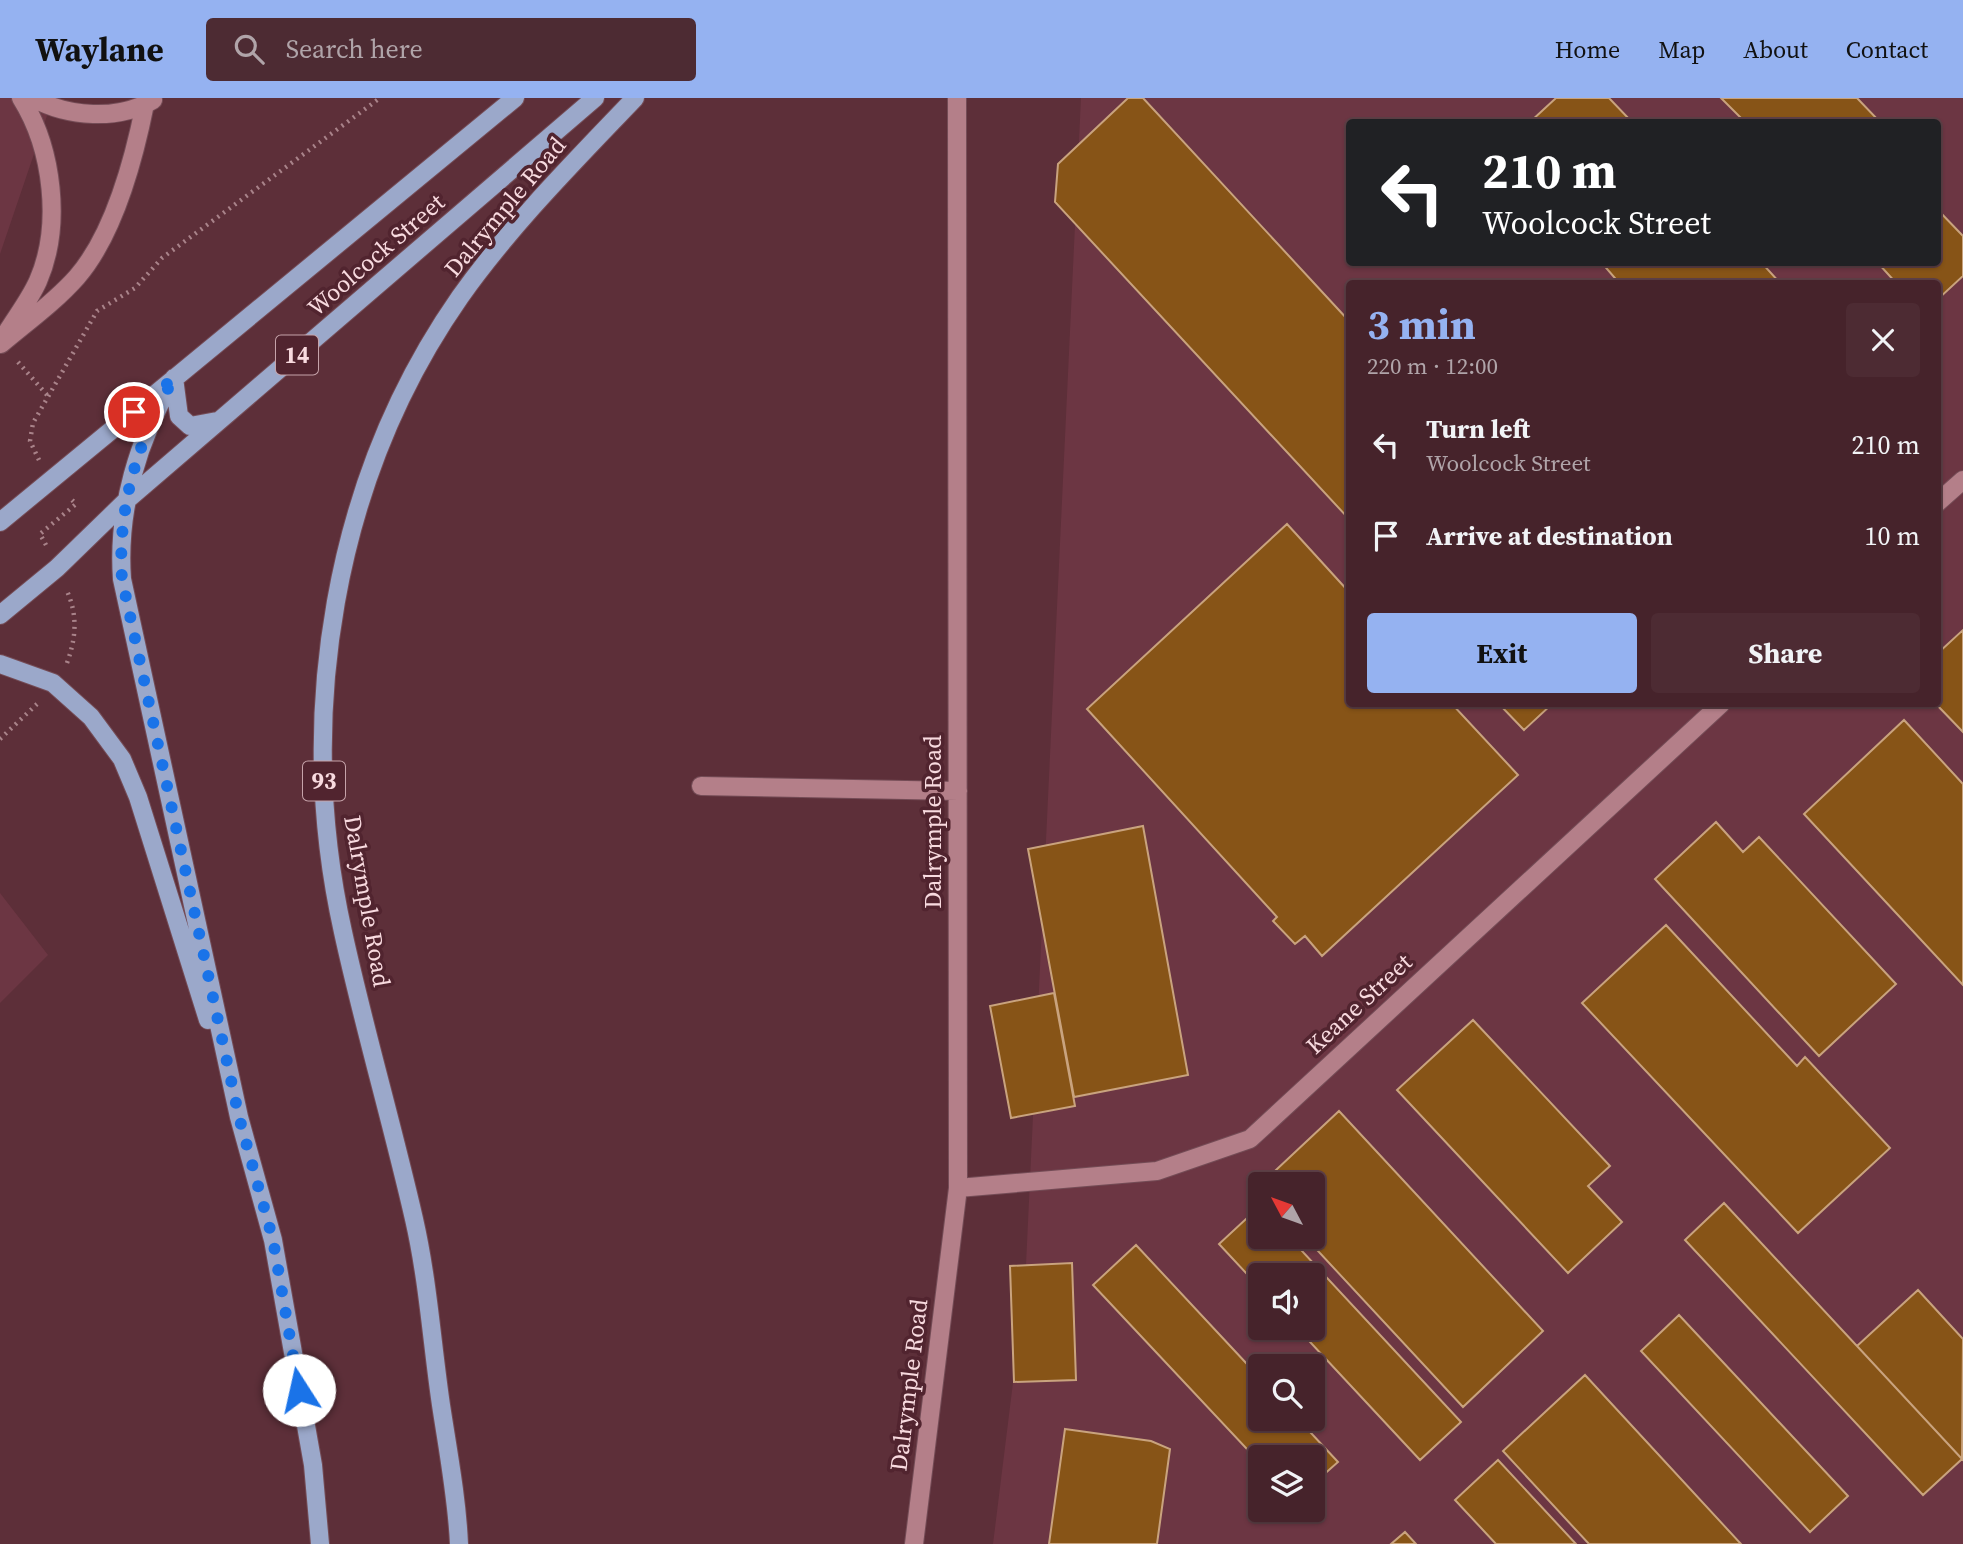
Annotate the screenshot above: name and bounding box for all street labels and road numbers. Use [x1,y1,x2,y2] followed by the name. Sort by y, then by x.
[436,129,573,284] street label: Dalrymple Road
[300,186,451,323] street label: Woolcock Street
[276,336,318,374] road number: 14
[916,735,949,909] street label: Dalrymple Road
[303,762,345,800] road number: 93
[336,813,399,990] street label: Dalrymple Road
[1298,946,1419,1061] street label: Keane Street
[882,1296,935,1473] street label: Dalrymple Road

